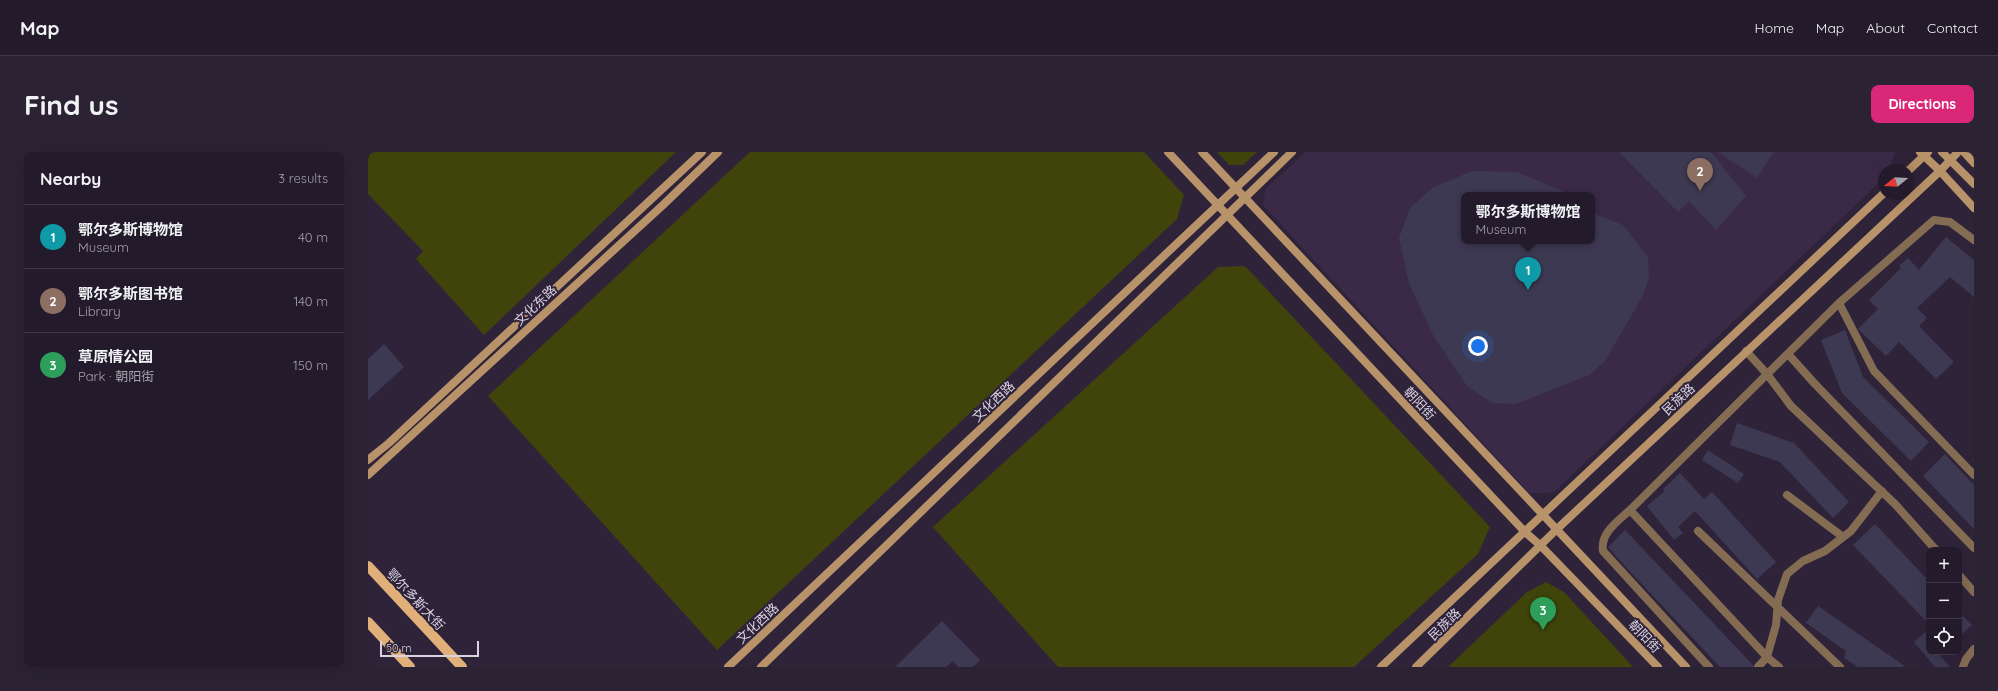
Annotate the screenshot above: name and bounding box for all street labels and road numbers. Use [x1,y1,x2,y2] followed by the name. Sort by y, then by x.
[511,281,559,329] street label: 文化东路
[969,377,1017,425] street label: 文化西路
[1658,380,1698,418] street label: 民族路
[1401,383,1439,423] street label: 朝阳街
[384,565,448,633] street label: 鄂尔多斯大街
[733,599,781,647] street label: 文化西路
[1424,605,1464,643] street label: 民族路
[1626,616,1664,656] street label: 朝阳街

